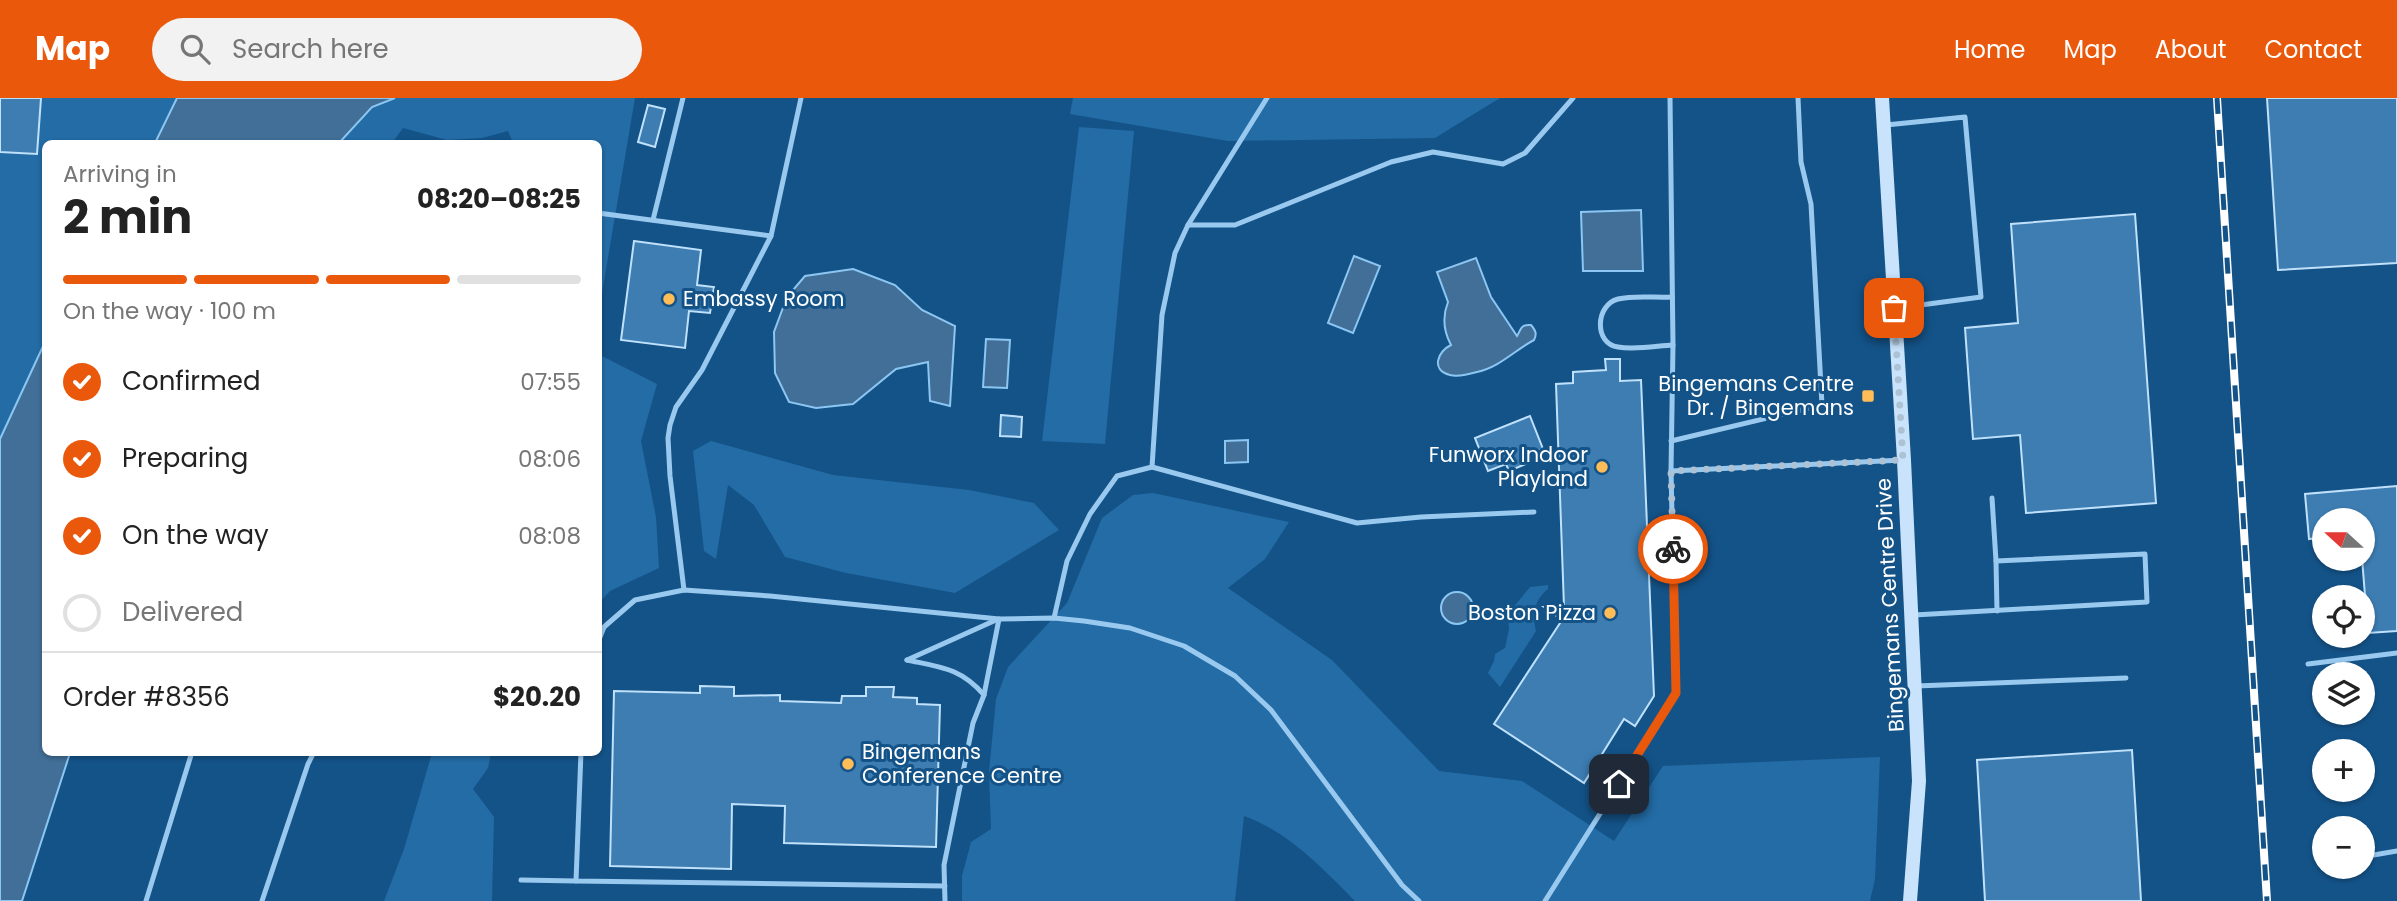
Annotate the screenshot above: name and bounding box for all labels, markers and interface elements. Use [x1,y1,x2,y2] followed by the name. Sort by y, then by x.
[152,18,642,81] search box
[35,25,110,72] text: Map
[176,30,214,68] icon: search
[232,31,389,67] text: Search here
[1954,33,2026,66] text: Home
[2064,33,2117,66] text: Map
[2155,33,2226,66] text: About
[2264,33,2362,66] text: Contact
[63,158,177,190] text: Arriving in
[417,181,581,217] text: 08:20–08:25
[63,185,192,249] text: 2 min
[1864,278,1924,338] pin
[683,284,844,313] place label: Embassy Room
[1875,289,1913,327] icon: bag
[661,291,677,307] marker: Embassy Room
[63,295,276,327] text: On the way · 100 m
[63,363,101,401] icon: check
[122,363,260,399] text: Confirmed
[520,366,581,398] text: 07:55
[1658,369,1854,422] place label: Bingemans Centre Dr. / Bingemans
[1860,388,1876,404] marker: Bingemans Centre Dr. / Bingemans
[63,440,101,478] icon: check
[122,440,248,476] text: Preparing
[1429,440,1588,493] place label: Funworx Indoor Playland
[518,443,581,475] text: 08:06
[1594,459,1610,475] marker: Funworx Indoor Playland
[1868,477,1911,733] street label: Bingemans Centre Drive
[2312,508,2375,570] north arrow
[2312,508,2375,879] map controls
[1638,514,1708,584] courier
[63,517,101,555] icon: check
[122,517,269,553] text: On the way
[518,520,581,552] text: 08:08
[1654,530,1692,568] icon: bike
[2312,585,2375,648] button: locate
[122,594,243,630] text: Delivered
[1468,598,1596,627] place label: Boston Pizza
[1602,605,1618,621] marker: Boston Pizza
[2312,662,2375,725] button: layers
[63,679,230,715] text: Order #8356
[493,679,581,715] text: $20.20
[862,737,1062,790] place label: Bingemans Conference Centre
[2312,739,2375,802] button: +
[1589,754,1649,814] pin
[840,756,856,772] marker: Bingemans Conference Centre
[1600,765,1638,803] icon: home
[2312,816,2375,879] button: −

